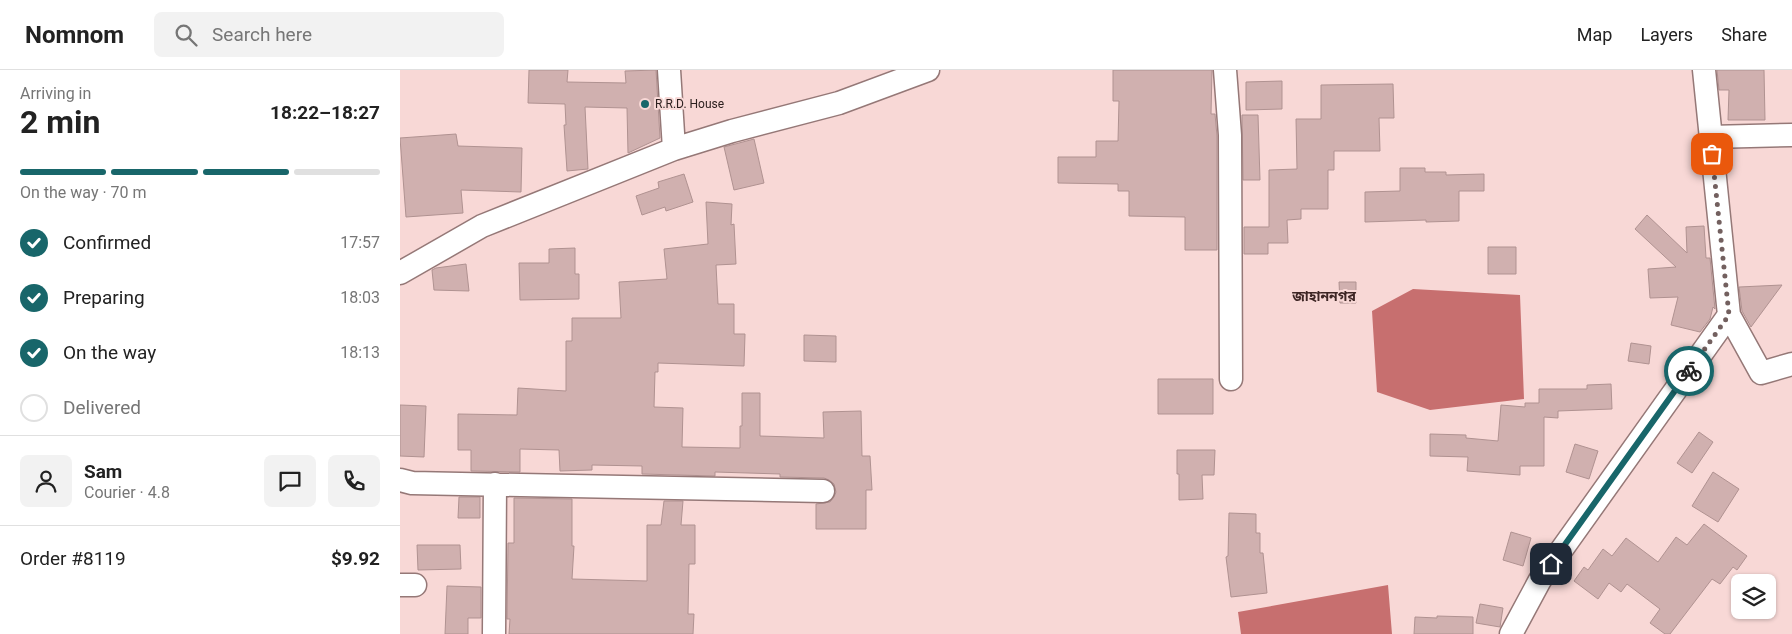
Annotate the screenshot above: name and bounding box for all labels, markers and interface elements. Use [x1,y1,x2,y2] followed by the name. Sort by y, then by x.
[154,12,504,57] search box
[25,21,124,49] text: Nomnom
[172,21,200,49] icon: search
[212,23,312,46] text: Search here
[1577,24,1612,45] text: Map
[1640,24,1693,45] text: Layers
[1721,24,1767,45] text: Share
[20,84,91,103] text: Arriving in
[655,97,724,111] place label: R.R.D. House
[639,98,651,110] marker: R.R.D. House
[270,101,380,124] text: 18:22–18:27
[20,103,100,141] text: 2 min
[1691,133,1733,175] pin
[1698,140,1726,168] icon: bag
[20,183,147,202] text: On the way · 70 m
[20,229,48,257] icon: check
[63,231,151,254] text: Confirmed
[340,233,380,252] text: 17:57
[20,284,48,312] icon: check
[63,286,145,309] text: Preparing
[340,288,380,307] text: 18:03
[1291,288,1356,304] district label: জাহাননগর
[20,339,48,367] icon: check
[63,341,156,364] text: On the way
[340,343,380,362] text: 18:13
[1664,346,1714,396] courier
[1675,357,1703,385] icon: bike
[63,396,141,419] text: Delivered
[20,455,72,507] button: person
[264,455,316,507] button: chat
[328,455,380,507] button: phone
[84,460,122,483] text: Sam
[84,483,170,502] text: Courier · 4.8
[1530,543,1572,585] pin
[20,547,126,570] text: Order #8119
[331,547,380,570] text: $9.92
[1537,550,1565,578] icon: home
[1731,574,1776,619] map controls
[1731,574,1776,619] button: layers

